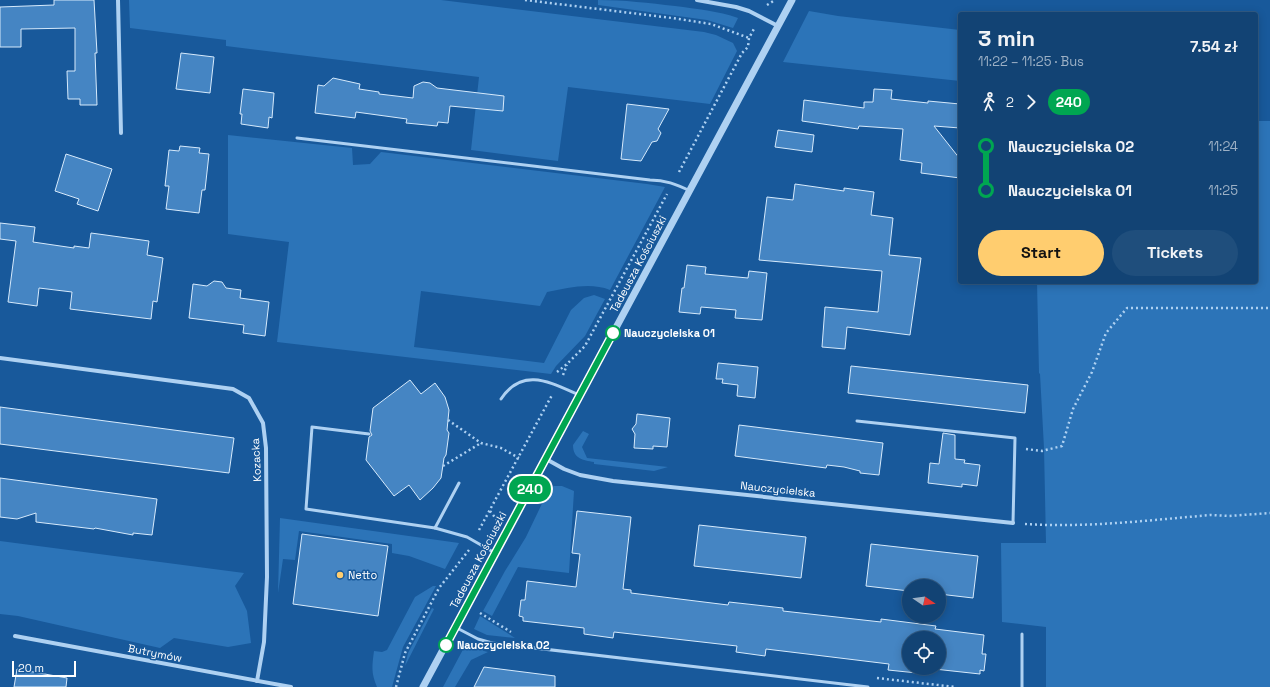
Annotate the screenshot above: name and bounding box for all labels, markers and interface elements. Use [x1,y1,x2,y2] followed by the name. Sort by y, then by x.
[978,24,1035,52] text: 3 min
[1190,37,1238,56] text: 7.54 zł
[978,53,1084,70] text: 11:22 – 11:25 · Bus
[978,91,1000,113] icon: walk
[1020,91,1042,113] icon: forward
[1056,93,1082,111] text: 240
[1006,94,1014,111] text: 2
[1008,137,1134,156] text: Nauczycielska 02
[1208,138,1238,155] text: 11:24
[1008,181,1132,200] text: Nauczycielska 01
[1208,182,1238,199] text: 11:25
[606,213,670,315] street label: Tadeusza Kościuszki
[978,230,1104,276] button: Start
[1112,230,1238,276] button: Tickets
[605,325,621,341] marker: Nauczycielska 01
[624,326,715,340] place label: Nauczycielska 01
[248,437,264,482] street label: Kozacka
[507,476,553,502] line badge: 240
[740,478,817,500] street label: Nauczycielska
[517,480,543,498] text: 240
[446,509,510,611] street label: Tadeusza Kościuszki
[348,568,377,582] place label: Netto
[335,570,345,580] marker: Netto
[902,579,946,623] north arrow
[902,579,946,675] map controls
[902,631,946,675] button: locate
[438,637,454,653] marker: Nauczycielska 02
[457,638,550,652] place label: Nauczycielska 02
[127,641,183,665] street label: Butrymów
[12,659,76,678] scale bar
[18,661,44,675] text: 20 m

